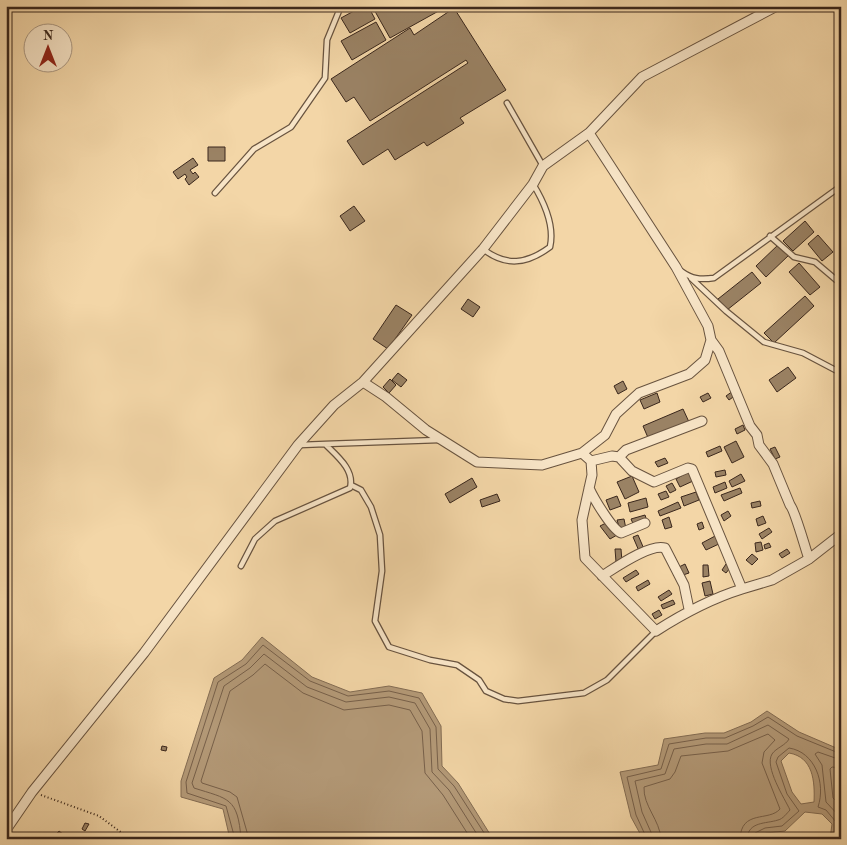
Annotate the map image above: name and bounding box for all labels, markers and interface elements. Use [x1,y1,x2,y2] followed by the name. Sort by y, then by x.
[22,22,72,72] north arrow
[43,29,54,43] text: N

